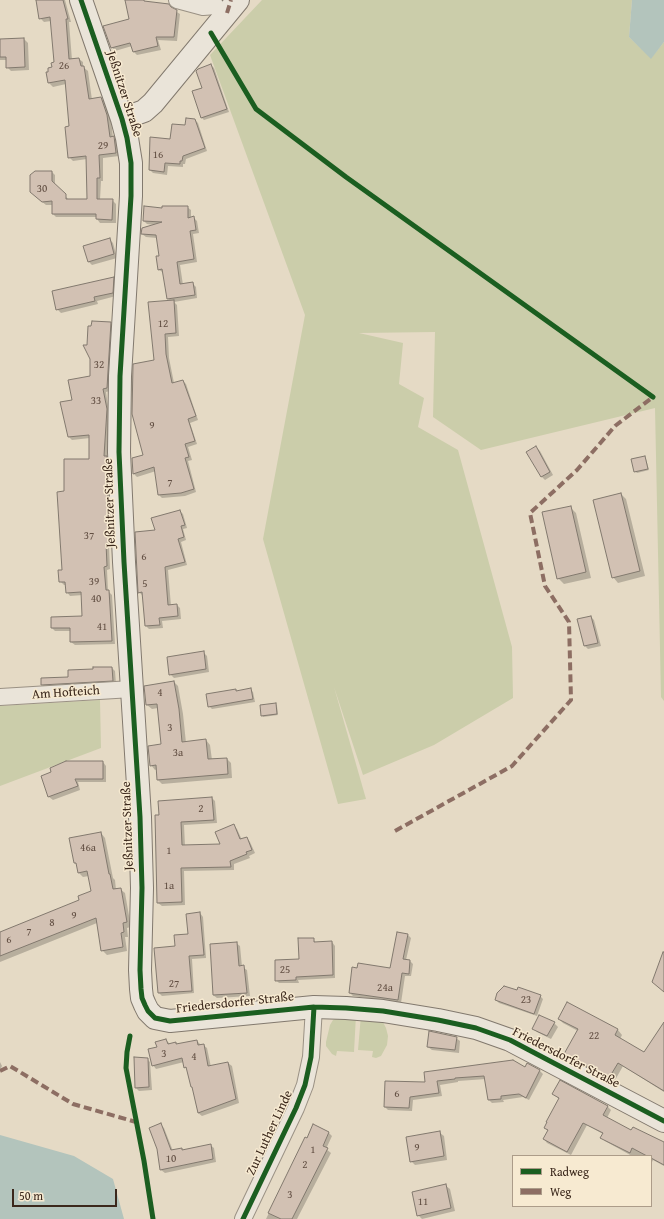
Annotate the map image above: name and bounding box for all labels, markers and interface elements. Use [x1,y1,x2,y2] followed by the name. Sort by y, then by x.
[103,49,145,139] street label: Jeßnitzer Straße
[59,59,69,73] house number: 26
[98,139,108,153] house number: 29
[153,148,163,162] house number: 16
[37,182,47,196] house number: 30
[158,317,168,331] house number: 12
[94,358,104,372] house number: 32
[91,394,101,408] house number: 33
[149,419,155,433] house number: 9
[101,458,119,548] street label: Jeßnitzer Straße
[167,476,173,490] house number: 7
[84,529,94,543] house number: 37
[141,550,147,564] house number: 6
[89,575,99,589] house number: 39
[142,577,148,591] house number: 5
[91,592,101,606] house number: 40
[97,620,107,634] house number: 41
[32,683,100,703] street label: Am Hofteich
[157,686,163,700] house number: 4
[167,721,173,735] house number: 3
[173,746,183,760] house number: 3a
[119,781,137,871] street label: Jeßnitzer Straße
[198,802,204,816] house number: 2
[80,841,96,855] house number: 46a
[166,844,172,858] house number: 1
[164,879,174,893] house number: 1a
[71,909,77,923] house number: 9
[49,916,55,930] house number: 8
[26,925,32,939] house number: 7
[6,933,12,947] house number: 6
[280,963,290,977] house number: 25
[169,977,179,991] house number: 27
[377,981,393,995] house number: 24a
[175,989,295,1017] street label: Friedersdorfer Straße
[521,993,531,1007] house number: 23
[510,1024,622,1092] street label: Friedersdorfer Straße
[589,1029,599,1043] house number: 22
[161,1047,167,1061] house number: 3
[191,1050,197,1064] house number: 4
[394,1087,400,1101] house number: 6
[243,1088,297,1178] street label: Zur Luther Linde
[414,1141,420,1155] house number: 9
[310,1143,316,1157] house number: 1
[166,1152,176,1166] house number: 10
[512,1155,652,1207] legend
[302,1158,308,1172] house number: 2
[550,1163,589,1180] text: Radweg
[14,1181,119,1207] scale bar
[550,1183,571,1200] text: Weg
[19,1187,43,1204] text: 50 m
[287,1188,293,1202] house number: 3
[418,1195,428,1209] house number: 11

